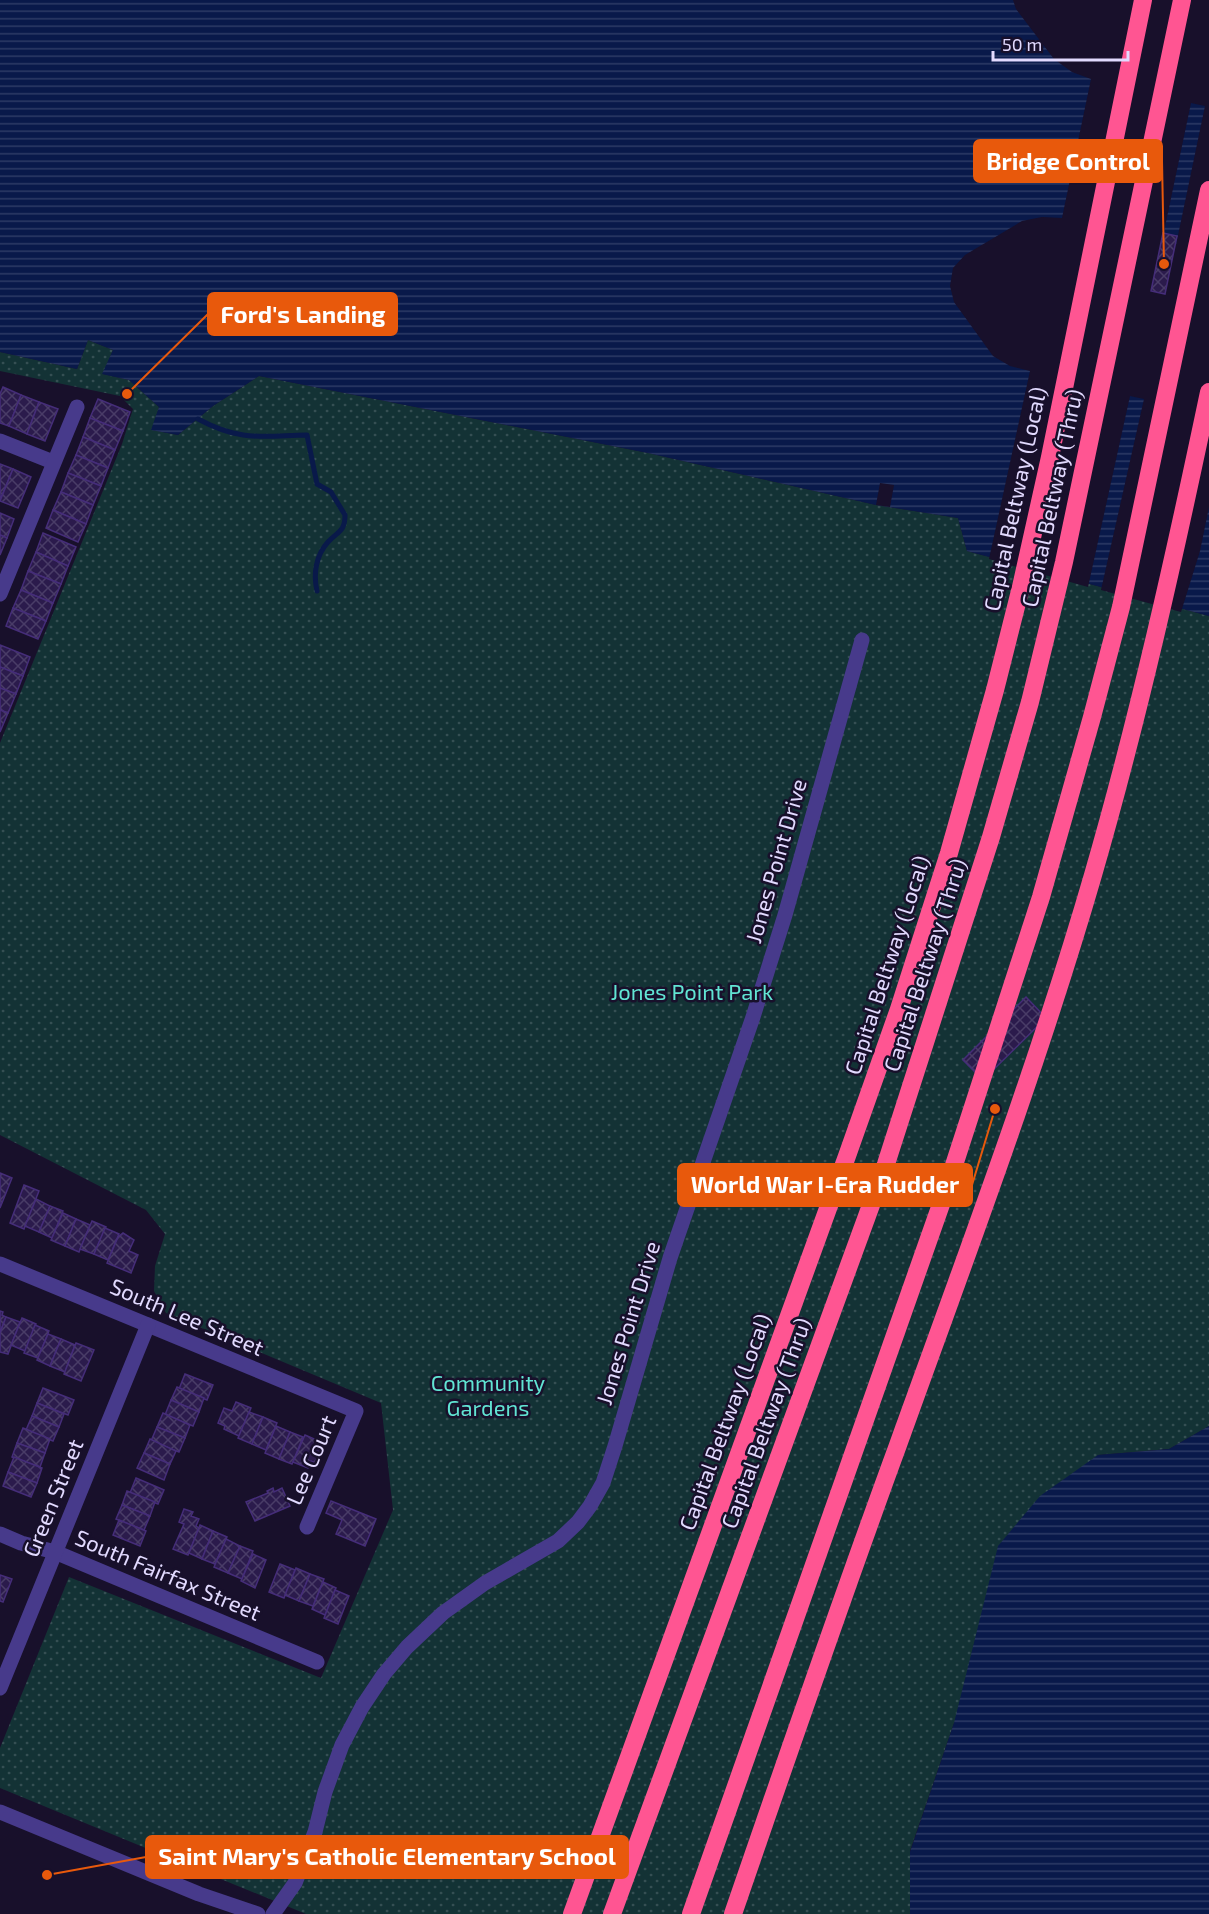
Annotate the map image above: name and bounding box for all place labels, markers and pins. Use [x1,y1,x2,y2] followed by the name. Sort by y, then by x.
[974,140,1162,182] callout: Bridge Control
[208,293,397,335] callout: Ford's Landing
[678,1164,972,1206] callout: World War I-Era Rudder
[146,1836,628,1878] callout: Saint Mary's Catholic Elementary School

